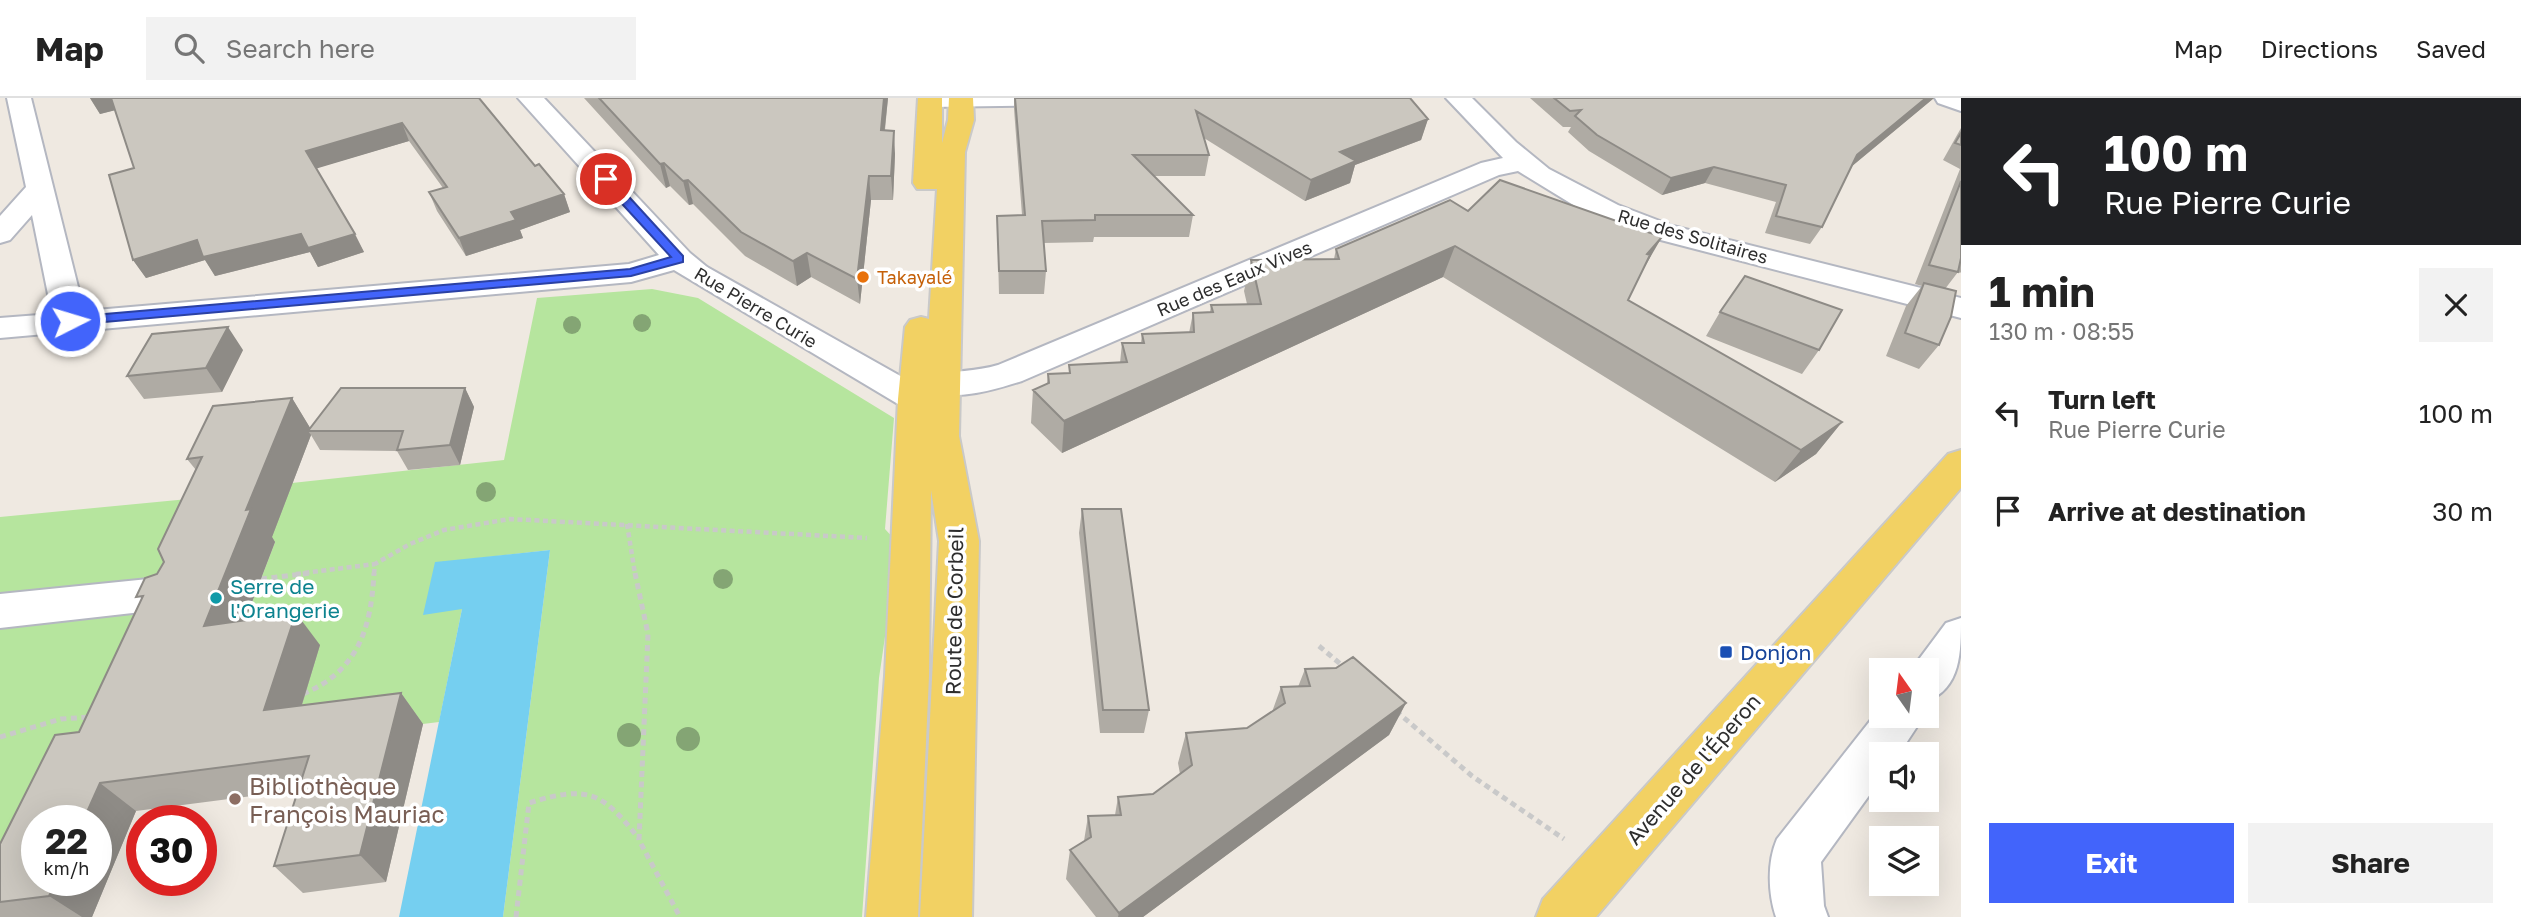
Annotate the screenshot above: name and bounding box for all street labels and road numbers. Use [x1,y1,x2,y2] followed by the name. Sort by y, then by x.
[1615,204,1771,268] street label: Rue des Solitaires
[1153,235,1315,321] street label: Rue des Eaux Vives
[691,262,821,352] street label: Rue Pierre Curie
[940,527,968,695] street label: Route de Corbeil
[1620,688,1766,850] street label: Avenue de l'Éperon

